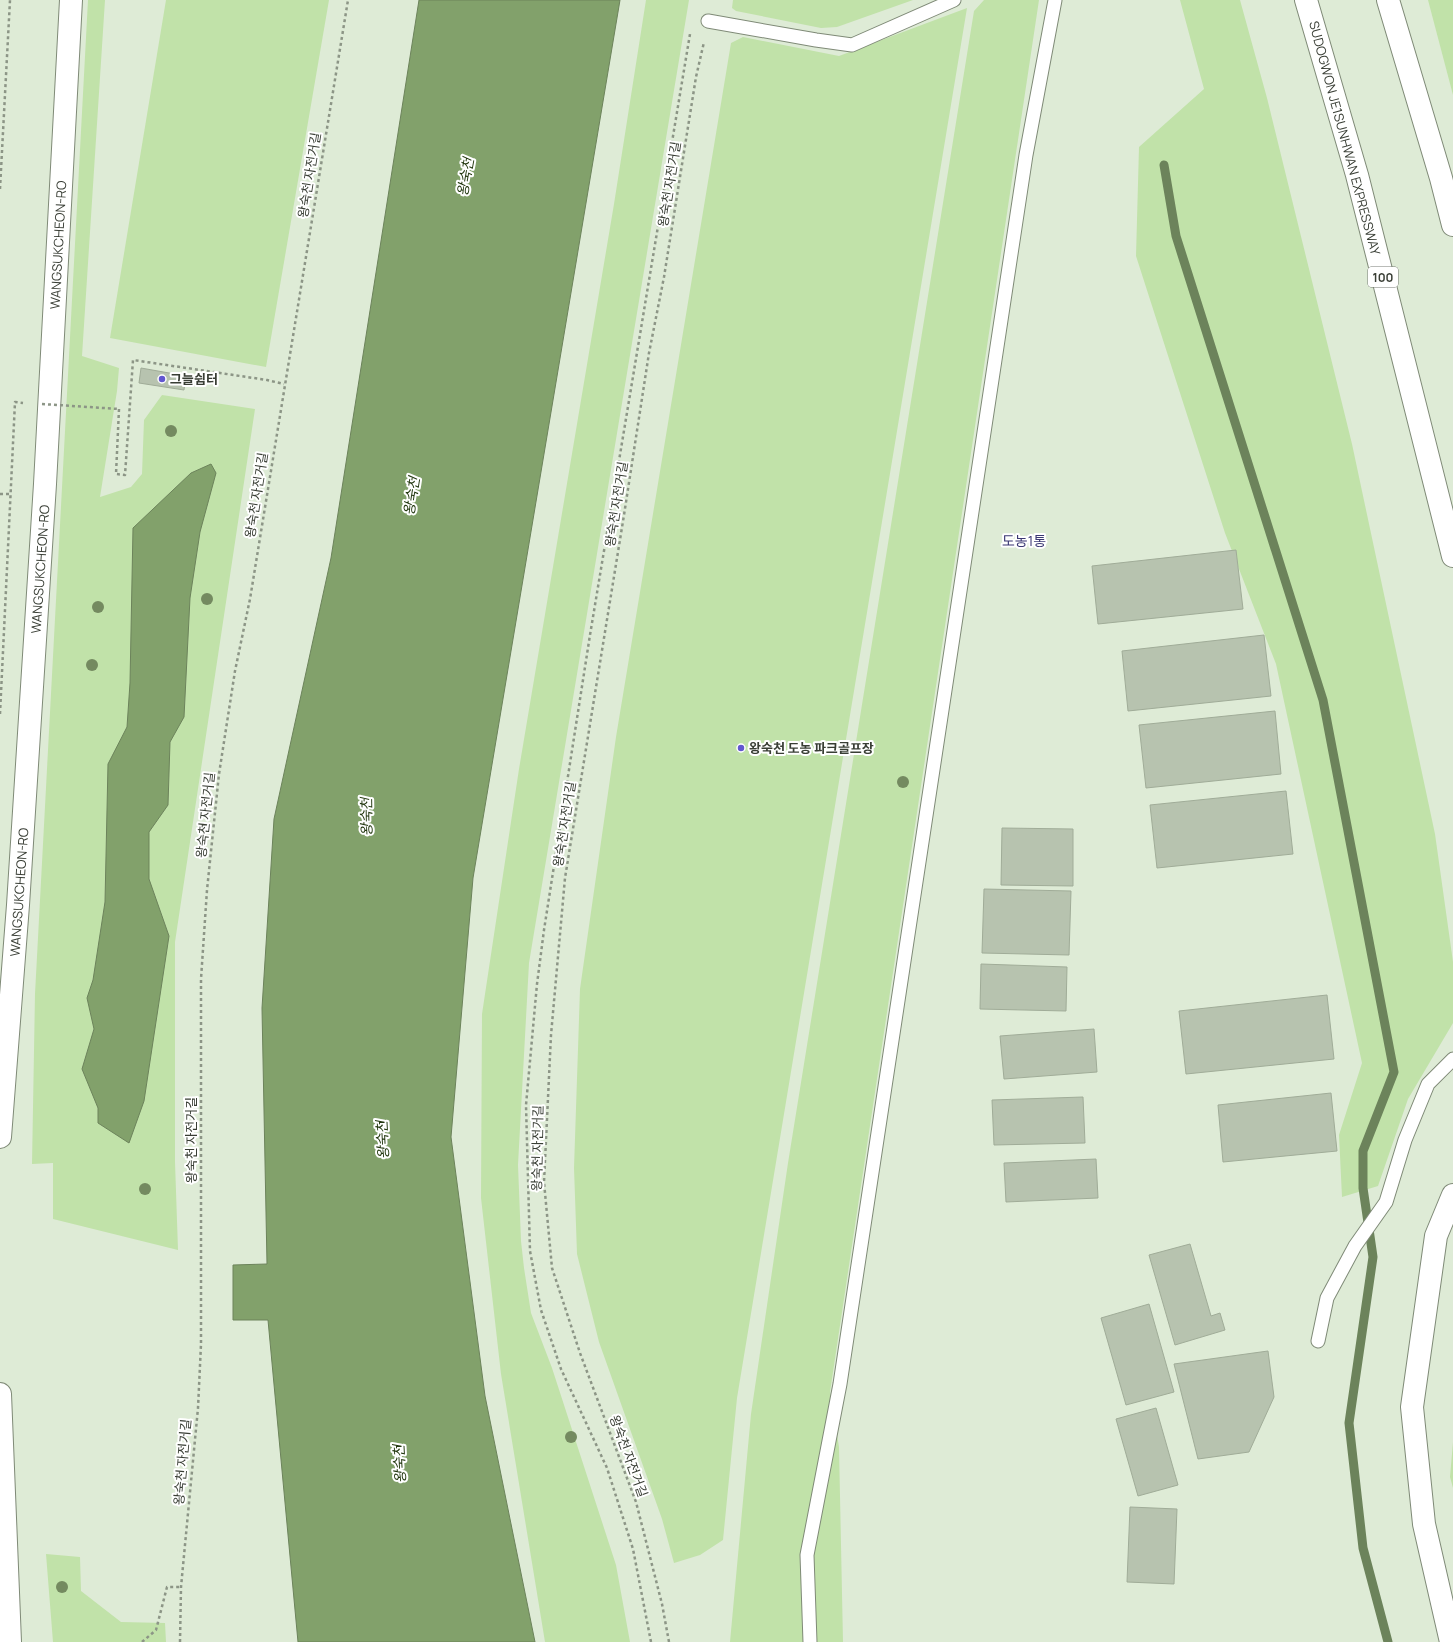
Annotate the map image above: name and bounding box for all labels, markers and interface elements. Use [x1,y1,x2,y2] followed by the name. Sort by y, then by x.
[1305,19,1385,258] street label: SUDOGWON JE1SUNHWAN EXPRESSWAY
[293,131,325,219] street label: 왕숙천 자전거길
[653,140,685,228] street label: 왕숙천 자전거길
[452,155,478,198] water label: 왕숙천
[46,180,70,310] street label: WANGSUKCHEON-RO
[1368,267,1398,287] road number: 100
[170,370,218,388] place label: 그늘쉼터
[157,374,167,384] marker: 그늘쉼터
[240,451,272,539] street label: 왕숙천 자전거길
[600,460,632,548] street label: 왕숙천 자전거길
[399,474,424,517] water label: 왕숙천
[27,504,54,634] street label: WANGSUKCHEON-RO
[1002,531,1046,550] district label: 도농1통
[749,739,874,757] place label: 왕숙천 도농 파크골프장
[736,743,746,753] marker: 왕숙천 도농 파크골프장
[192,771,218,859] street label: 왕숙천 자전거길
[548,780,580,868] street label: 왕숙천 자전거길
[356,796,376,836] water label: 왕숙천
[6,827,33,957] street label: WANGSUKCHEON-RO
[182,1097,200,1183] street label: 왕숙천 자전거길
[527,1105,547,1191] street label: 왕숙천 자전거길
[371,1119,392,1160] water label: 왕숙천
[606,1412,652,1500] street label: 왕숙천 자전거길
[169,1418,195,1506] street label: 왕숙천 자전거길
[388,1443,409,1484] water label: 왕숙천

